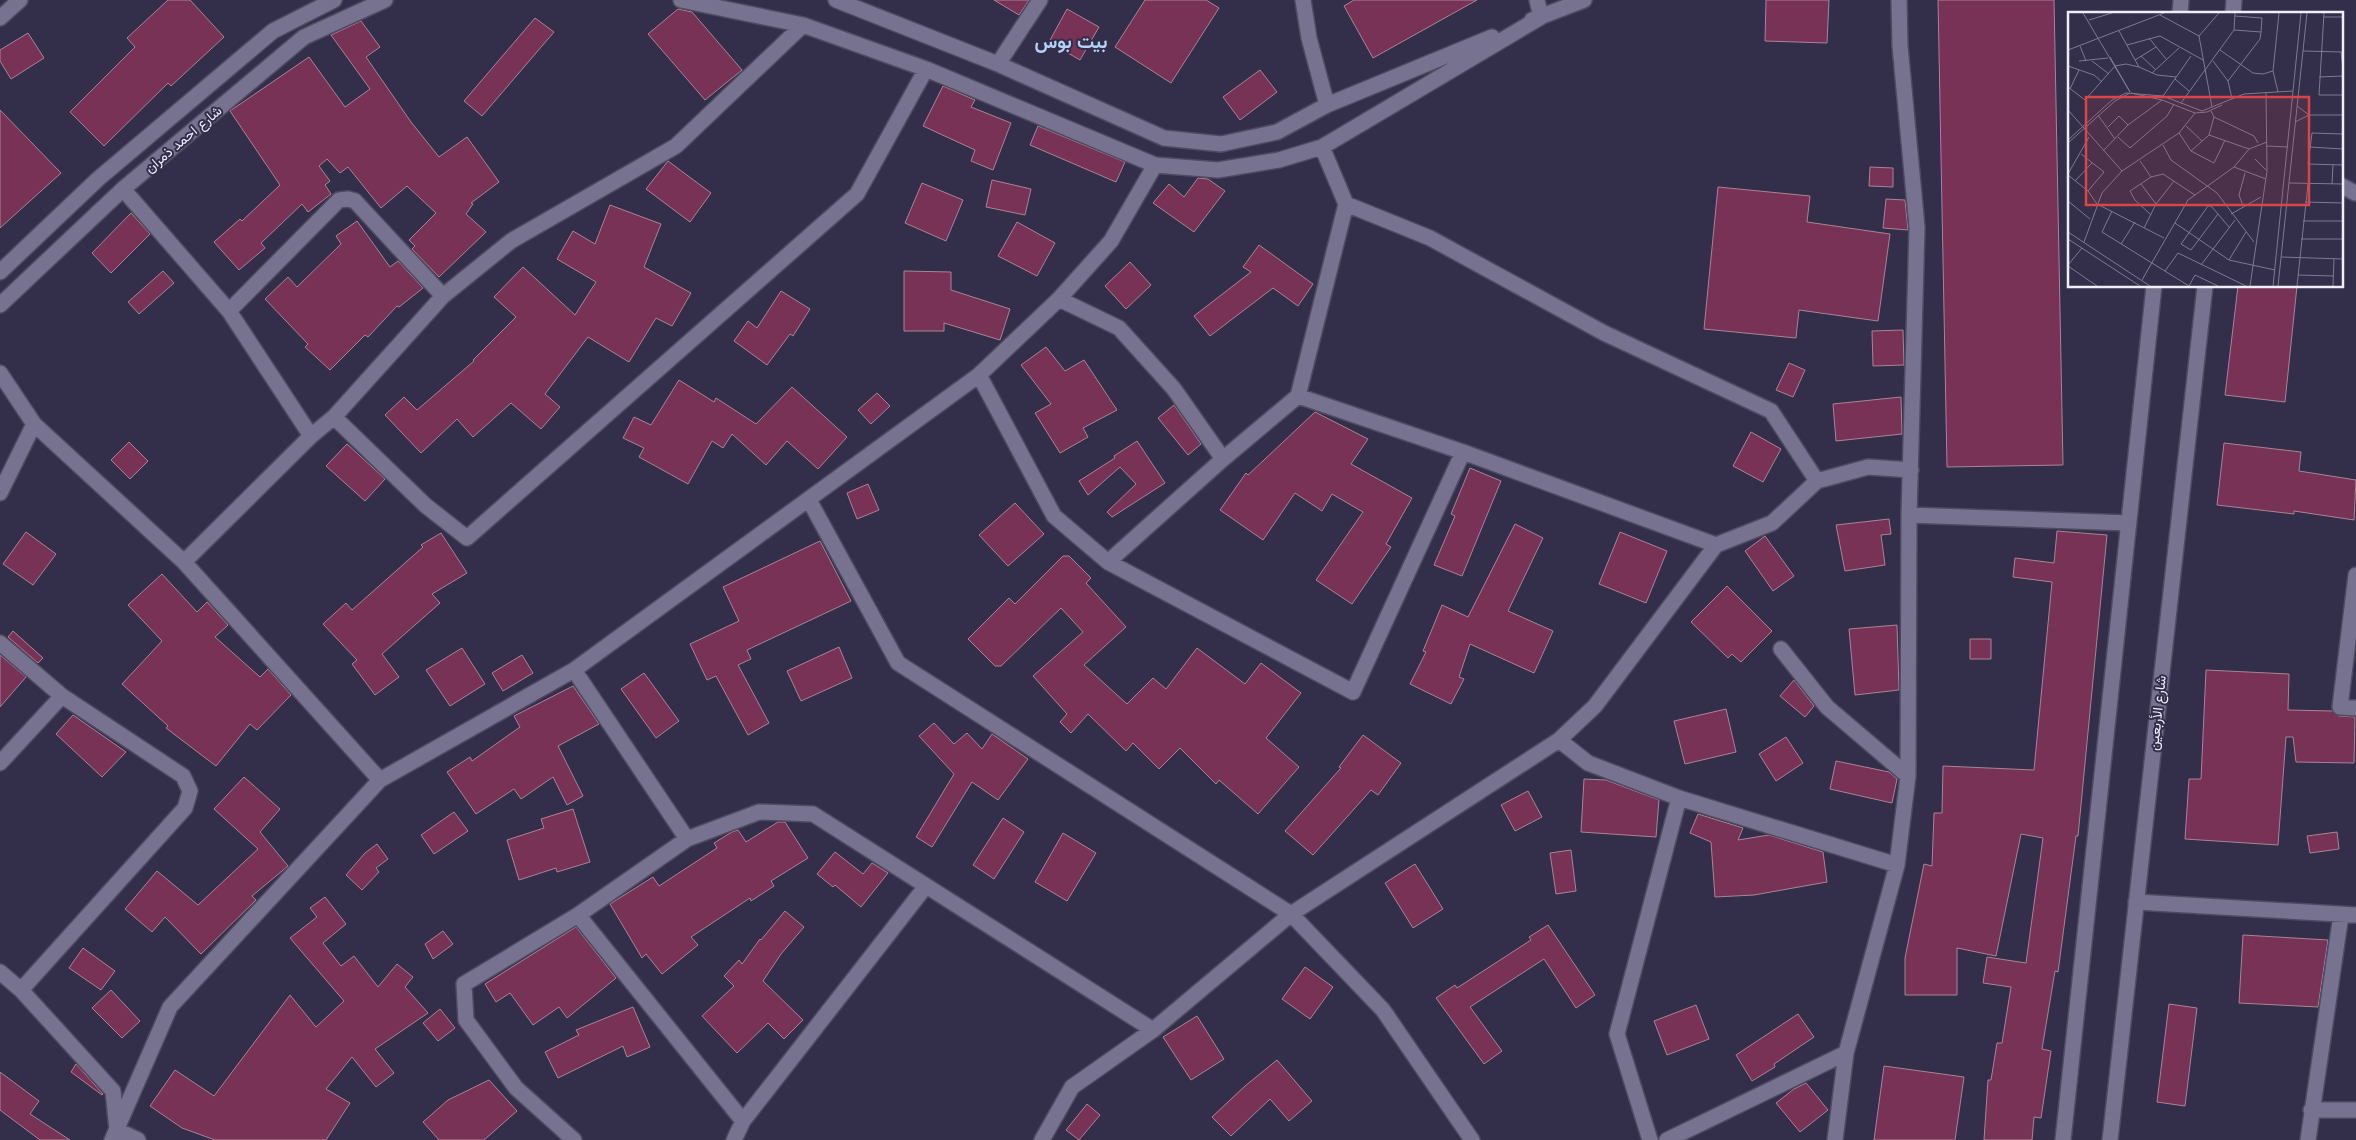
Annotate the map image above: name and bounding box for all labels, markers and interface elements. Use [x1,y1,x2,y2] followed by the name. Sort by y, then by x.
[2068,12,2344,288] inset map
[1034,31,1108,54] district label: بيت بوس
[141,102,227,178] street label: شارع احمد ذمران
[2145,675,2172,752] street label: شارع الأربعين

